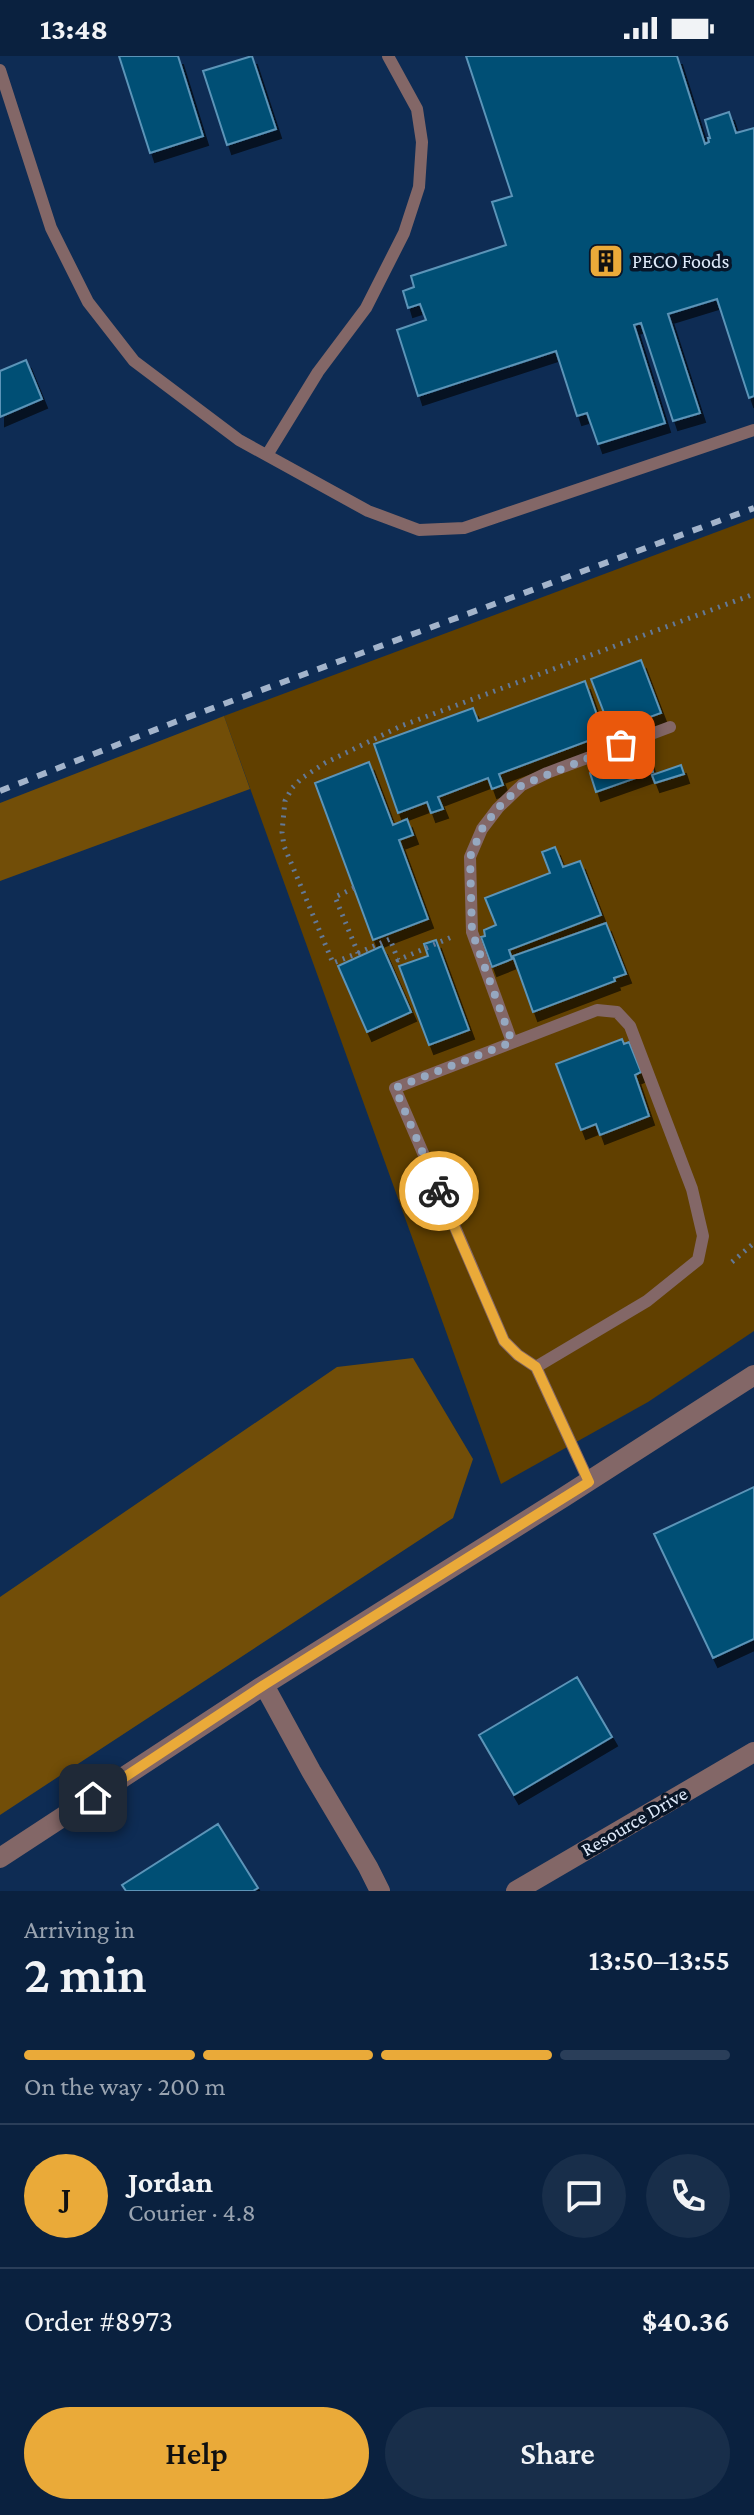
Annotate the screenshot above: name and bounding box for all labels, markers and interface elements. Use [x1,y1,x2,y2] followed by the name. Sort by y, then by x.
[40,12,108,45] text: 13:48
[587,242,625,280] building icon: PECO Foods
[632,250,729,272] place label: PECO Foods
[587,711,655,779] pin
[599,723,643,767] icon: bag
[399,1151,479,1231] courier
[417,1169,461,1213] icon: bike
[59,1764,127,1832] pin
[71,1776,115,1820] icon: home
[577,1782,691,1860] street label: Resource Drive
[24,1915,135,1944] text: Arriving in
[589,1943,730,1976] text: 13:50–13:55
[24,1945,147,2003] text: 2 min
[24,2072,226,2101] text: On the way · 200 m
[542,2154,626,2238] button: chat
[646,2154,730,2238] button: phone
[128,2165,213,2198] text: Jordan
[61,2180,71,2213] text: J
[128,2198,256,2227] text: Courier · 4.8
[24,2304,173,2337] text: Order #8973
[642,2304,730,2337] text: $40.36
[24,2407,369,2499] button: Help
[385,2407,730,2499] button: Share

